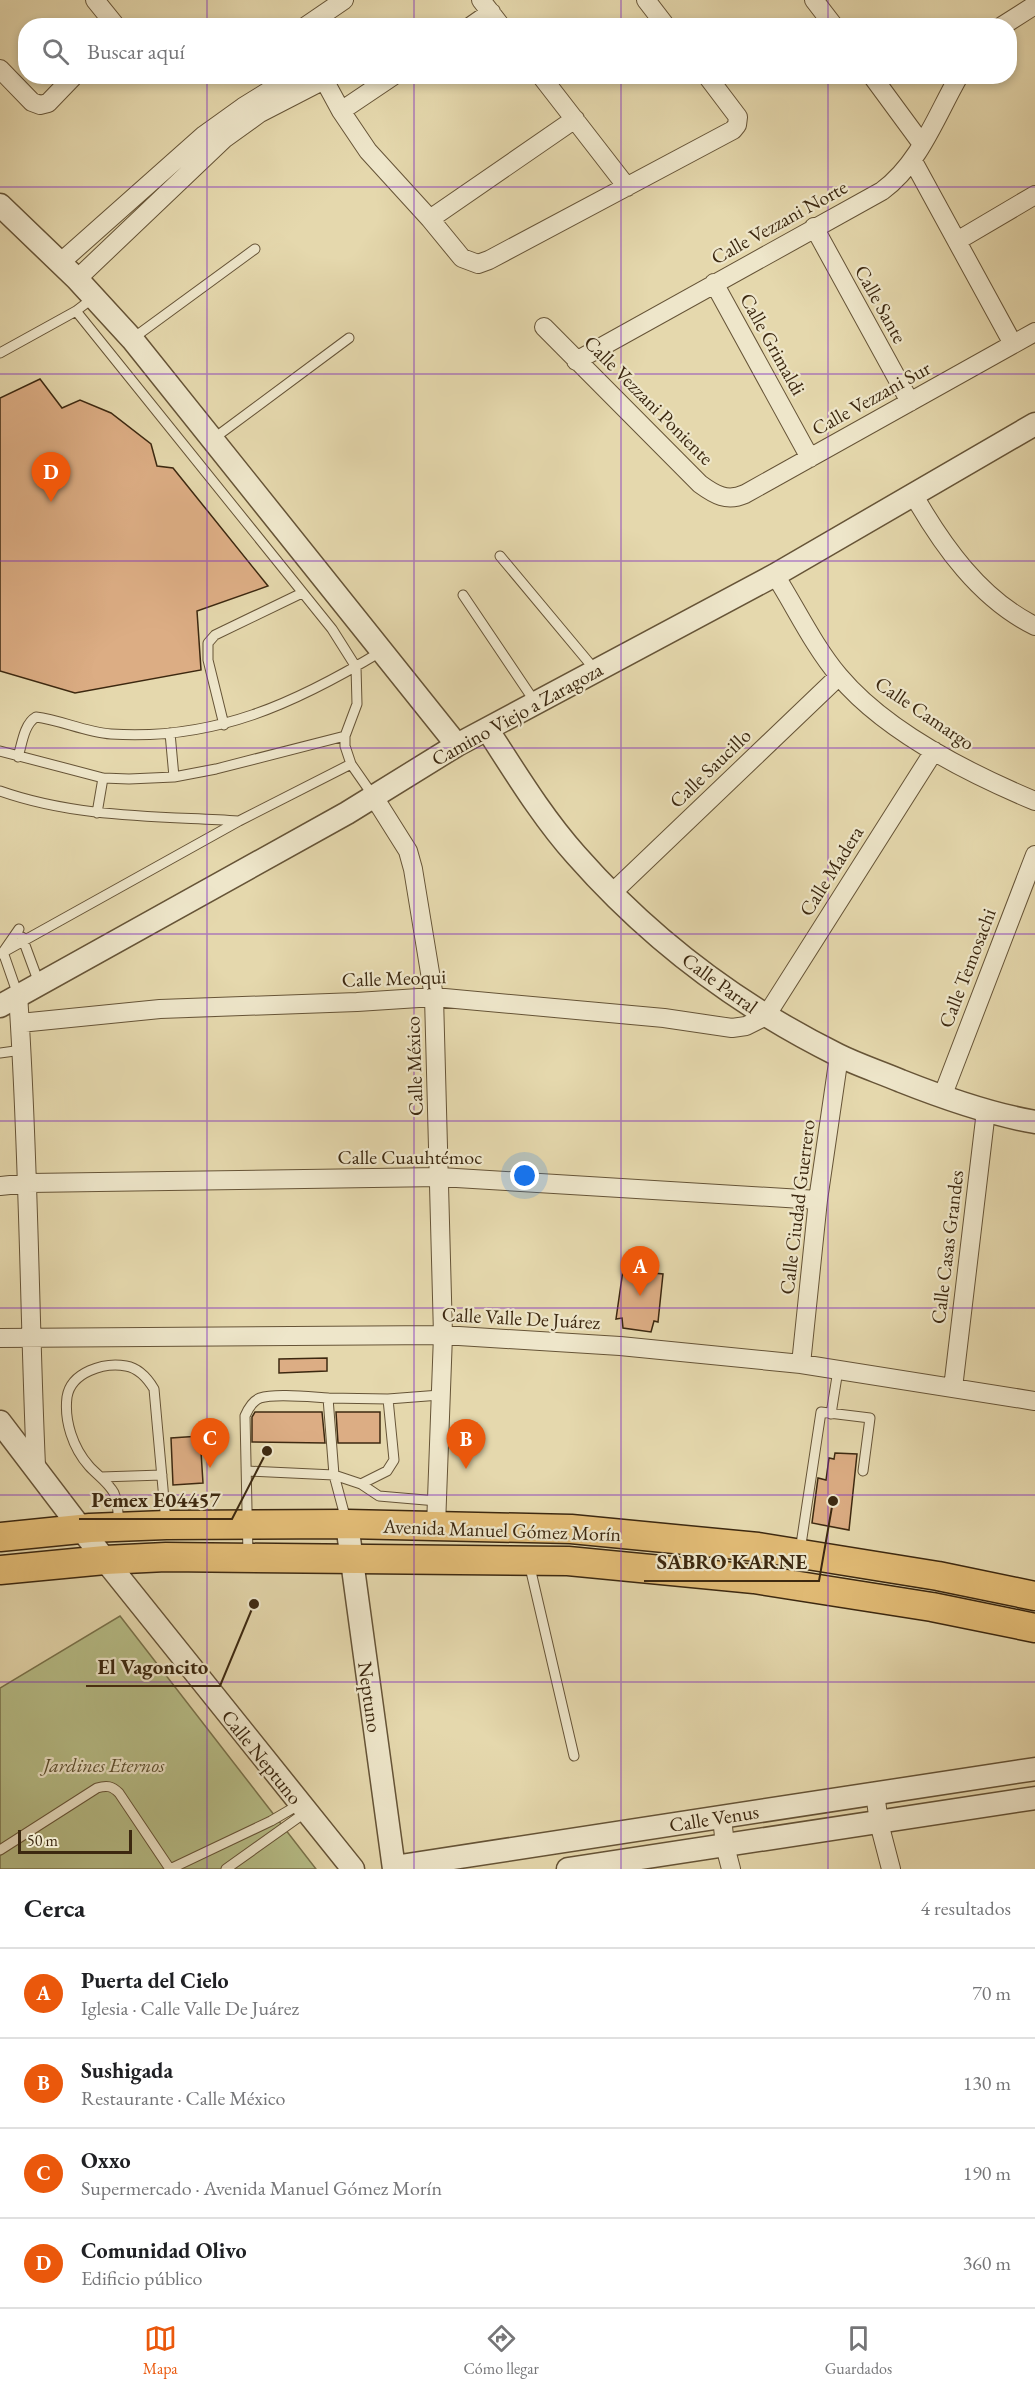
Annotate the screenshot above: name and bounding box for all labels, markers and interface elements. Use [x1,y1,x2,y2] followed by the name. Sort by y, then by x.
[18,18,1017,84] search box
[39,35,72,68] icon: search
[87,37,185,66] text: Buscar aquí
[706,174,852,270] street label: Calle Vezzani Norte
[849,260,913,348] street label: Calle Sante
[734,288,812,400] street label: Calle Grimaldi
[579,330,720,471] street label: Calle Vezzani Poniente
[807,355,935,441] street label: Calle Vezzani Sur
[32,452,70,502] pin: D
[427,656,607,772] street label: Camino Viejo a Zaragoza
[870,670,980,756] street label: Calle Camargo
[664,722,756,813] street label: Calle Saucillo
[793,821,869,921] street label: Calle Madera
[932,904,1002,1031] street label: Calle Temosachi
[677,947,763,1019] street label: Calle Parral
[341,963,447,993] street label: Calle Meoqui
[399,1016,429,1116] street label: Calle México
[773,1118,821,1296] street label: Calle Ciudad Guerrero
[338,1144,482,1170] street label: Calle Cuauhtémoc
[510,1161,539,1190] your location
[925,1169,969,1325] street label: Calle Casas Grandes
[620,1246,660,1296] pin: A
[441,1301,601,1335] street label: Calle Valle De Juárez
[190,1418,230,1468] pin: C
[446,1420,486,1469] pin: B
[79,1480,232,1519] callout: Pemex E04457
[91,1486,222,1513] text: Pemex E04457
[381,1513,622,1547] street label: Avenida Manuel Gómez Morín
[644,1542,819,1581] callout: SABRO KARNE
[657,1548,807,1575] text: SABRO KARNE
[86,1647,220,1686] callout: El Vagoncito
[98,1653,209,1680] text: El Vagoncito
[352,1660,388,1734] street label: Neptuno
[216,1704,308,1810] street label: Calle Neptuno
[39,1752,165,1778] park label: Jardines Eternos
[667,1798,761,1838] street label: Calle Venus
[18,1827,132,1854] scale bar
[27,1830,58,1851] text: 50 m
[24,1891,85,1925] text: Cerca
[920,1895,1011,1921] text: 4 resultados
[81,1966,229,1995] text: Puerta del Cielo
[36,1980,51,2006] text: A
[972,1980,1011,2006] text: 70 m
[81,1995,299,2021] text: Iglesia · Calle Valle De Juárez
[81,2056,173,2085] text: Sushigada
[37,2070,50,2096] text: B
[963,2070,1011,2096] text: 130 m
[81,2085,285,2111] text: Restaurante · Calle México
[81,2146,130,2175] text: Oxxo
[36,2160,51,2186] text: C
[963,2160,1011,2186] text: 190 m
[81,2175,442,2201] text: Supermercado · Avenida Manuel Gómez Morín
[81,2236,246,2265] text: Comunidad Olivo
[36,2250,51,2276] text: D
[963,2250,1011,2276] text: 360 m
[81,2265,202,2291] text: Edificio público
[143,2322,178,2379] tab: Mapa
[463,2322,539,2379] tab: Cómo llegar
[825,2322,892,2379] tab: Guardados

